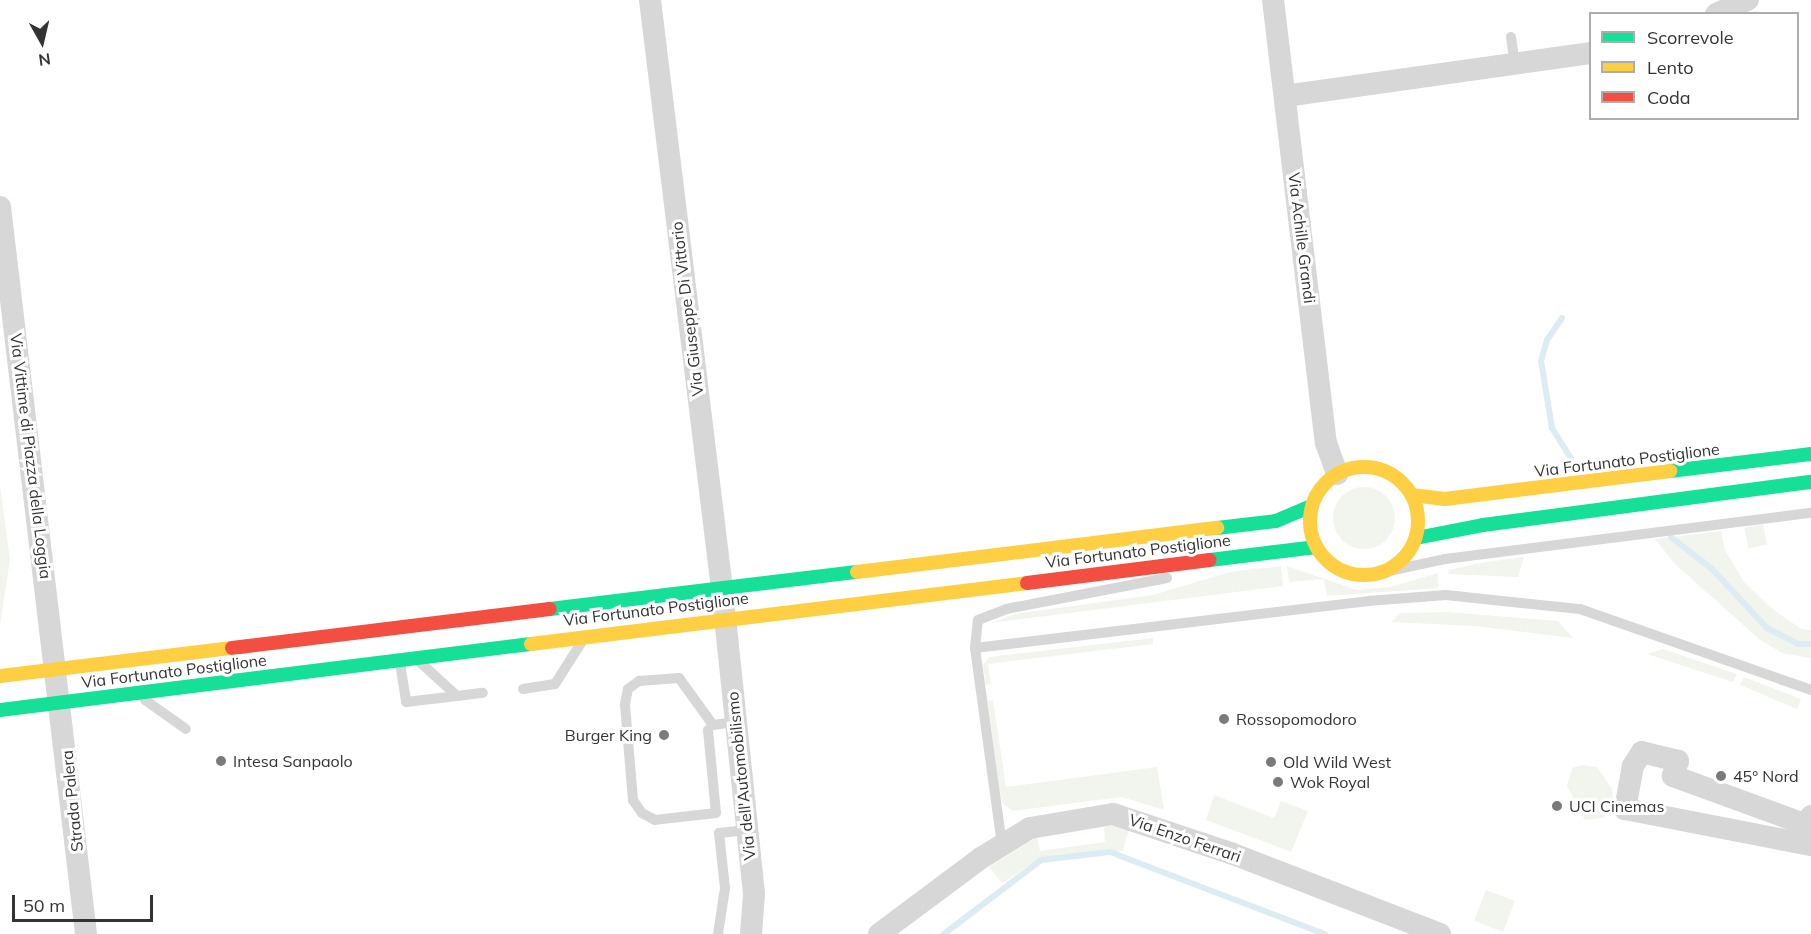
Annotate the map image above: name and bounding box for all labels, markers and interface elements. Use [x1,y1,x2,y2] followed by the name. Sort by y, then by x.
[12,12,72,72] north arrow
[1589,12,1799,120] legend
[1647,26,1734,49] text: Scorrevole
[37,49,52,71] text: N
[1647,56,1694,79] text: Lento
[1647,86,1691,109] text: Coda
[1284,171,1320,305] street label: Via Achille Grandi
[667,221,707,397] street label: Via Giuseppe Di Vittorio
[6,332,56,580] street label: Via Vittime di Piazza della Loggia
[1533,439,1721,481] street label: Via Fortunato Postiglione
[1044,530,1232,572] street label: Via Fortunato Postiglione
[562,588,750,630] street label: Via Fortunato Postiglione
[80,650,268,692] street label: Via Fortunato Postiglione
[723,691,759,861] street label: Via dell'Automobilismo
[1236,709,1357,729] place label: Rossopomodoro
[1217,712,1231,726] marker: Rossopomodoro
[565,725,652,745] place label: Burger King
[657,728,671,742] marker: Burger King
[57,749,87,853] street label: Strada Palera
[233,751,353,771] place label: Intesa Sanpaolo
[1283,752,1391,772] place label: Old Wild West
[214,754,228,768] marker: Intesa Sanpaolo
[1264,755,1278,769] marker: Old Wild West
[1733,766,1799,786] place label: 45° Nord
[1714,769,1728,783] marker: 45° Nord
[1290,772,1370,792] place label: Wok Royal
[1271,775,1285,789] marker: Wok Royal
[1569,796,1664,816] place label: UCI Cinemas
[1550,799,1564,813] marker: UCI Cinemas
[1126,810,1244,866] street label: Via Enzo Ferrari
[15,883,156,921] scale bar
[23,894,65,917] text: 50 m

